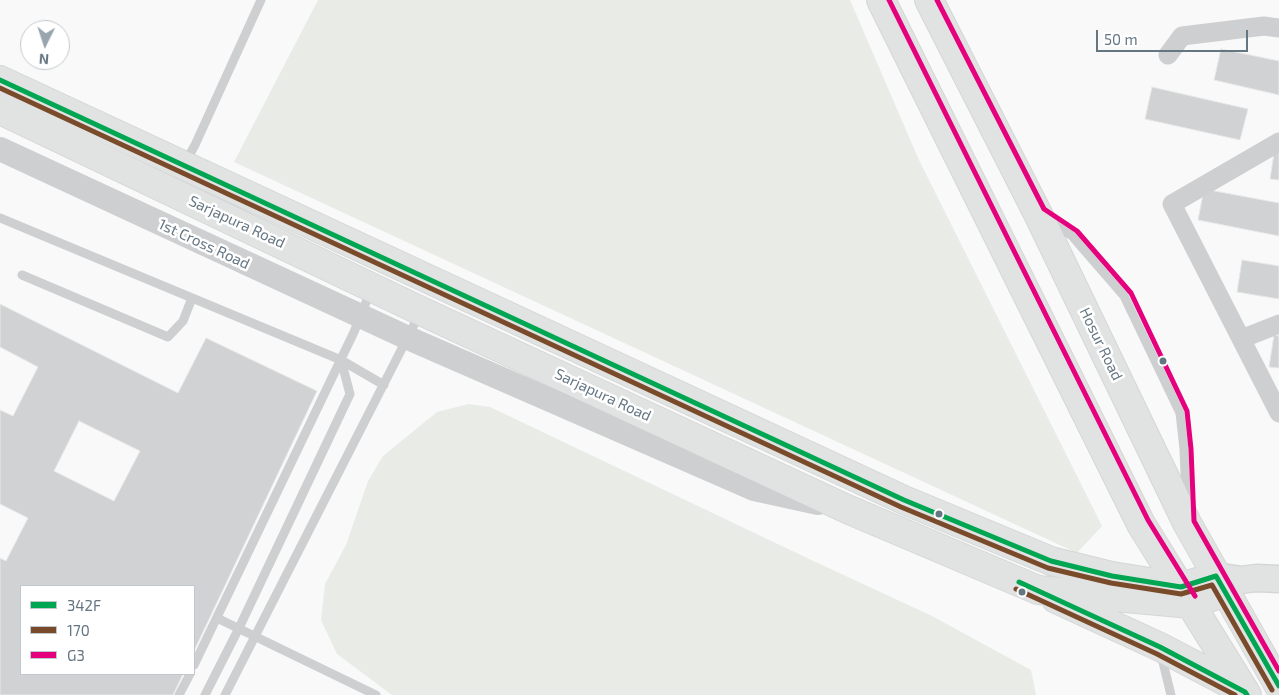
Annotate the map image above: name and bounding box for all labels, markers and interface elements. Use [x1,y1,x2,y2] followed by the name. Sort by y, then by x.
[20,20,70,70] north arrow
[1099,20,1252,52] scale bar
[1104,30,1138,48] text: 50 m
[38,51,50,68] text: N
[186,192,288,252] street label: Sarjapura Road
[155,215,253,273] street label: 1st Cross Road
[1076,305,1126,383] street label: Hosur Road
[1158,356,1168,366] unlabelled marker
[552,365,654,425] street label: Sarjapura Road
[934,509,944,519] unlabelled marker
[20,585,195,675] legend
[1017,587,1027,597] unlabelled marker
[67,596,101,614] text: 342F
[67,621,90,639] text: 170
[67,646,85,664] text: G3

